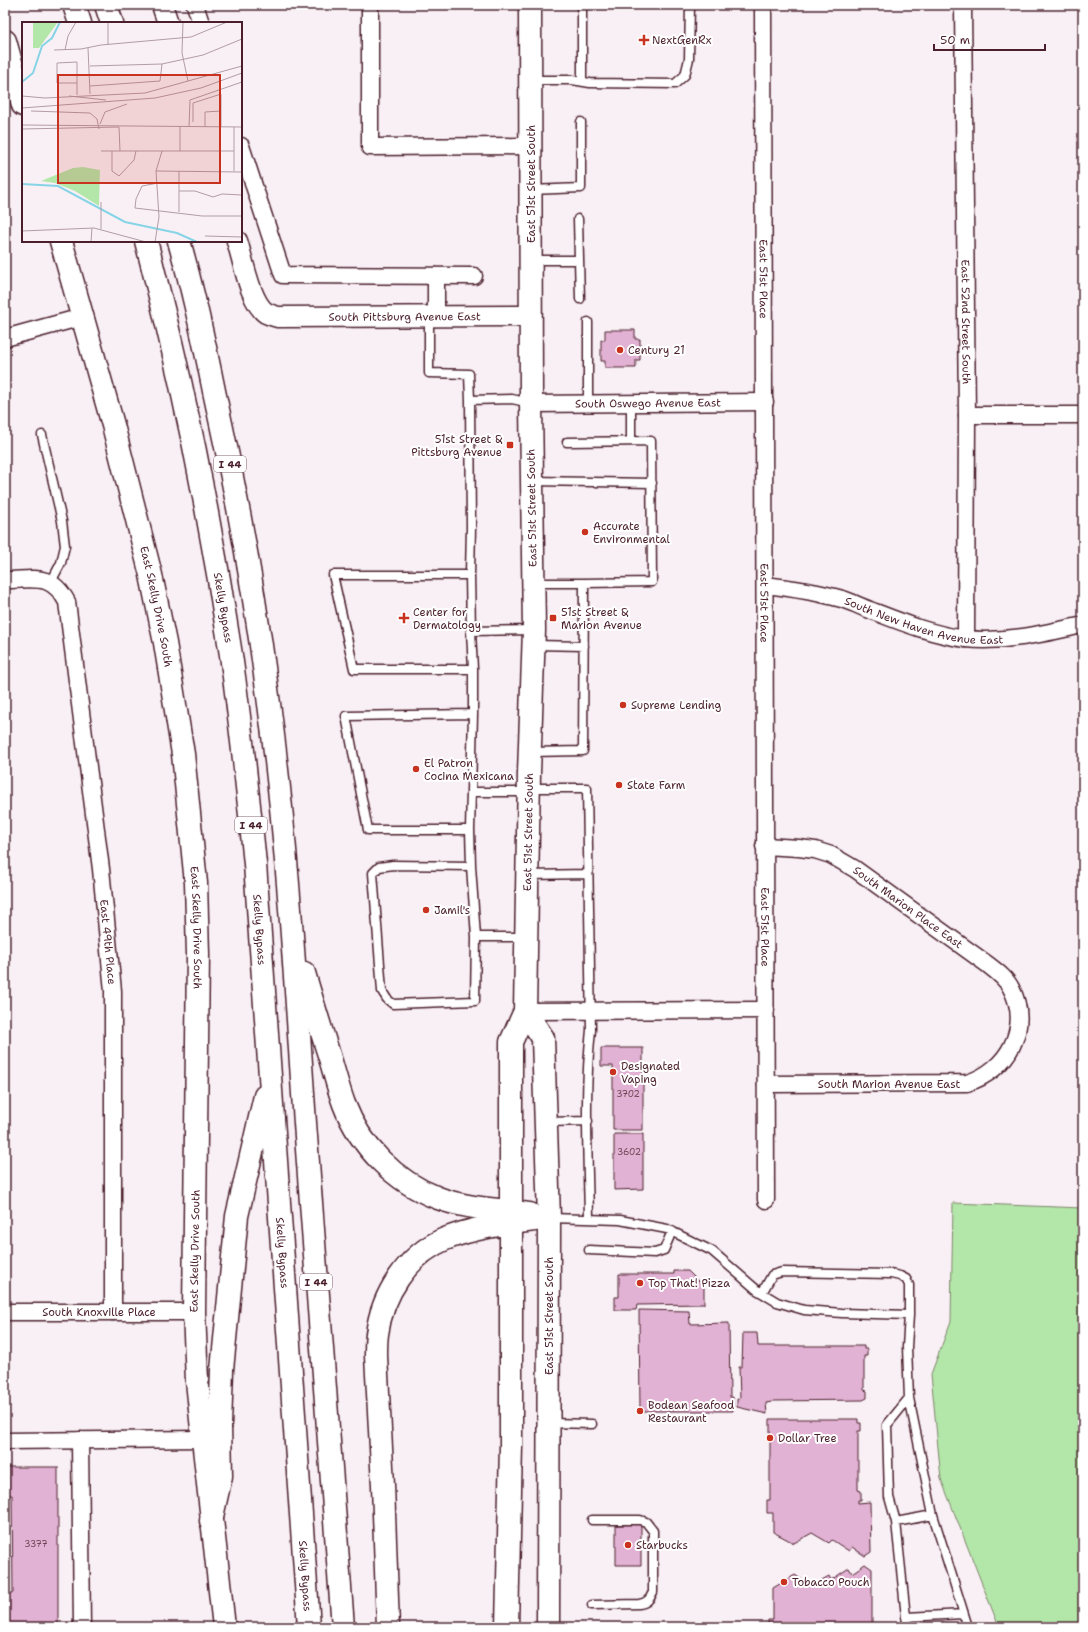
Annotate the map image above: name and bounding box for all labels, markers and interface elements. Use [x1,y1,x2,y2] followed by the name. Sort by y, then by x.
[22,22,242,242] inset map
[934,26,1045,52] scale bar
[940,32,970,48] text: 50 m
[652,33,712,48] place label: NextGenRx
[639,35,649,45] marker: NextGenRx
[524,125,539,243] street label: East 51st Street South
[756,239,771,319] street label: East 51st Place
[958,259,974,385] street label: East 52nd Street South
[328,309,481,324] street label: South Pittsburg Avenue East
[628,343,685,358] place label: Century 21
[615,345,625,355] marker: Century 21
[575,395,721,411] street label: South Oswego Avenue East
[411,432,502,460] place label: 51st Street & Pittsburg Avenue
[505,440,515,450] marker: 51st Street & Pittsburg Avenue
[523,449,541,567] street label: East 51st Street South
[214,456,246,472] road number: I 44
[593,519,671,547] place label: Accurate Environmental
[580,527,590,537] marker: Accurate Environmental
[136,545,176,668] street label: East Skelly Drive South
[757,563,772,643] street label: East 51st Place
[210,571,237,644] street label: Skelly Bypass
[843,593,1004,647] street label: South New Haven Avenue East
[413,605,481,633] place label: Center for Dermatology
[561,605,642,633] place label: 51st Street & Marion Avenue
[398,612,410,624] marker: Center for Dermatology
[548,613,558,623] marker: 51st Street & Marion Avenue
[631,698,721,713] place label: Supreme Lending
[618,700,628,710] marker: Supreme Lending
[424,756,514,784] place label: El Patron Cocina Mexicana
[411,764,421,774] marker: El Patron Cocina Mexicana
[520,773,537,891] street label: East 51st Street South
[627,778,686,793] place label: State Farm
[614,780,624,790] marker: State Farm
[235,817,267,833] road number: I 44
[850,863,966,952] street label: South Marion Place East
[187,865,206,989] street label: East Skelly Drive South
[758,887,773,967] street label: East 51st Place
[250,894,270,966] street label: Skelly Bypass
[97,899,120,985] street label: East 49th Place
[434,903,470,918] place label: Jamil's
[421,905,431,915] marker: Jamil's
[621,1059,680,1087] place label: Designated Vaping
[608,1067,618,1077] marker: Designated Vaping
[818,1077,960,1092] street label: South Marion Avenue East
[616,1088,640,1100] house number: 3702
[617,1146,641,1158] house number: 3602
[186,1189,204,1313] street label: East Skelly Drive South
[273,1217,293,1289] street label: Skelly Bypass
[542,1257,557,1375] street label: East 51st Street South
[300,1274,332,1290] road number: I 44
[648,1276,730,1291] place label: Top That! Pizza
[635,1278,645,1288] marker: Top That! Pizza
[42,1305,156,1320] street label: South Knoxville Place
[648,1398,734,1426] place label: Bodean Seafood Restaurant
[635,1406,645,1416] marker: Bodean Seafood Restaurant
[778,1431,837,1446] place label: Dollar Tree
[765,1433,775,1443] marker: Dollar Tree
[24,1538,48,1550] house number: 3377
[636,1538,688,1553] place label: Starbucks
[295,1540,315,1612] street label: Skelly Bypass
[623,1540,633,1550] marker: Starbucks
[792,1575,870,1590] place label: Tobacco Pouch
[779,1577,789,1587] marker: Tobacco Pouch

